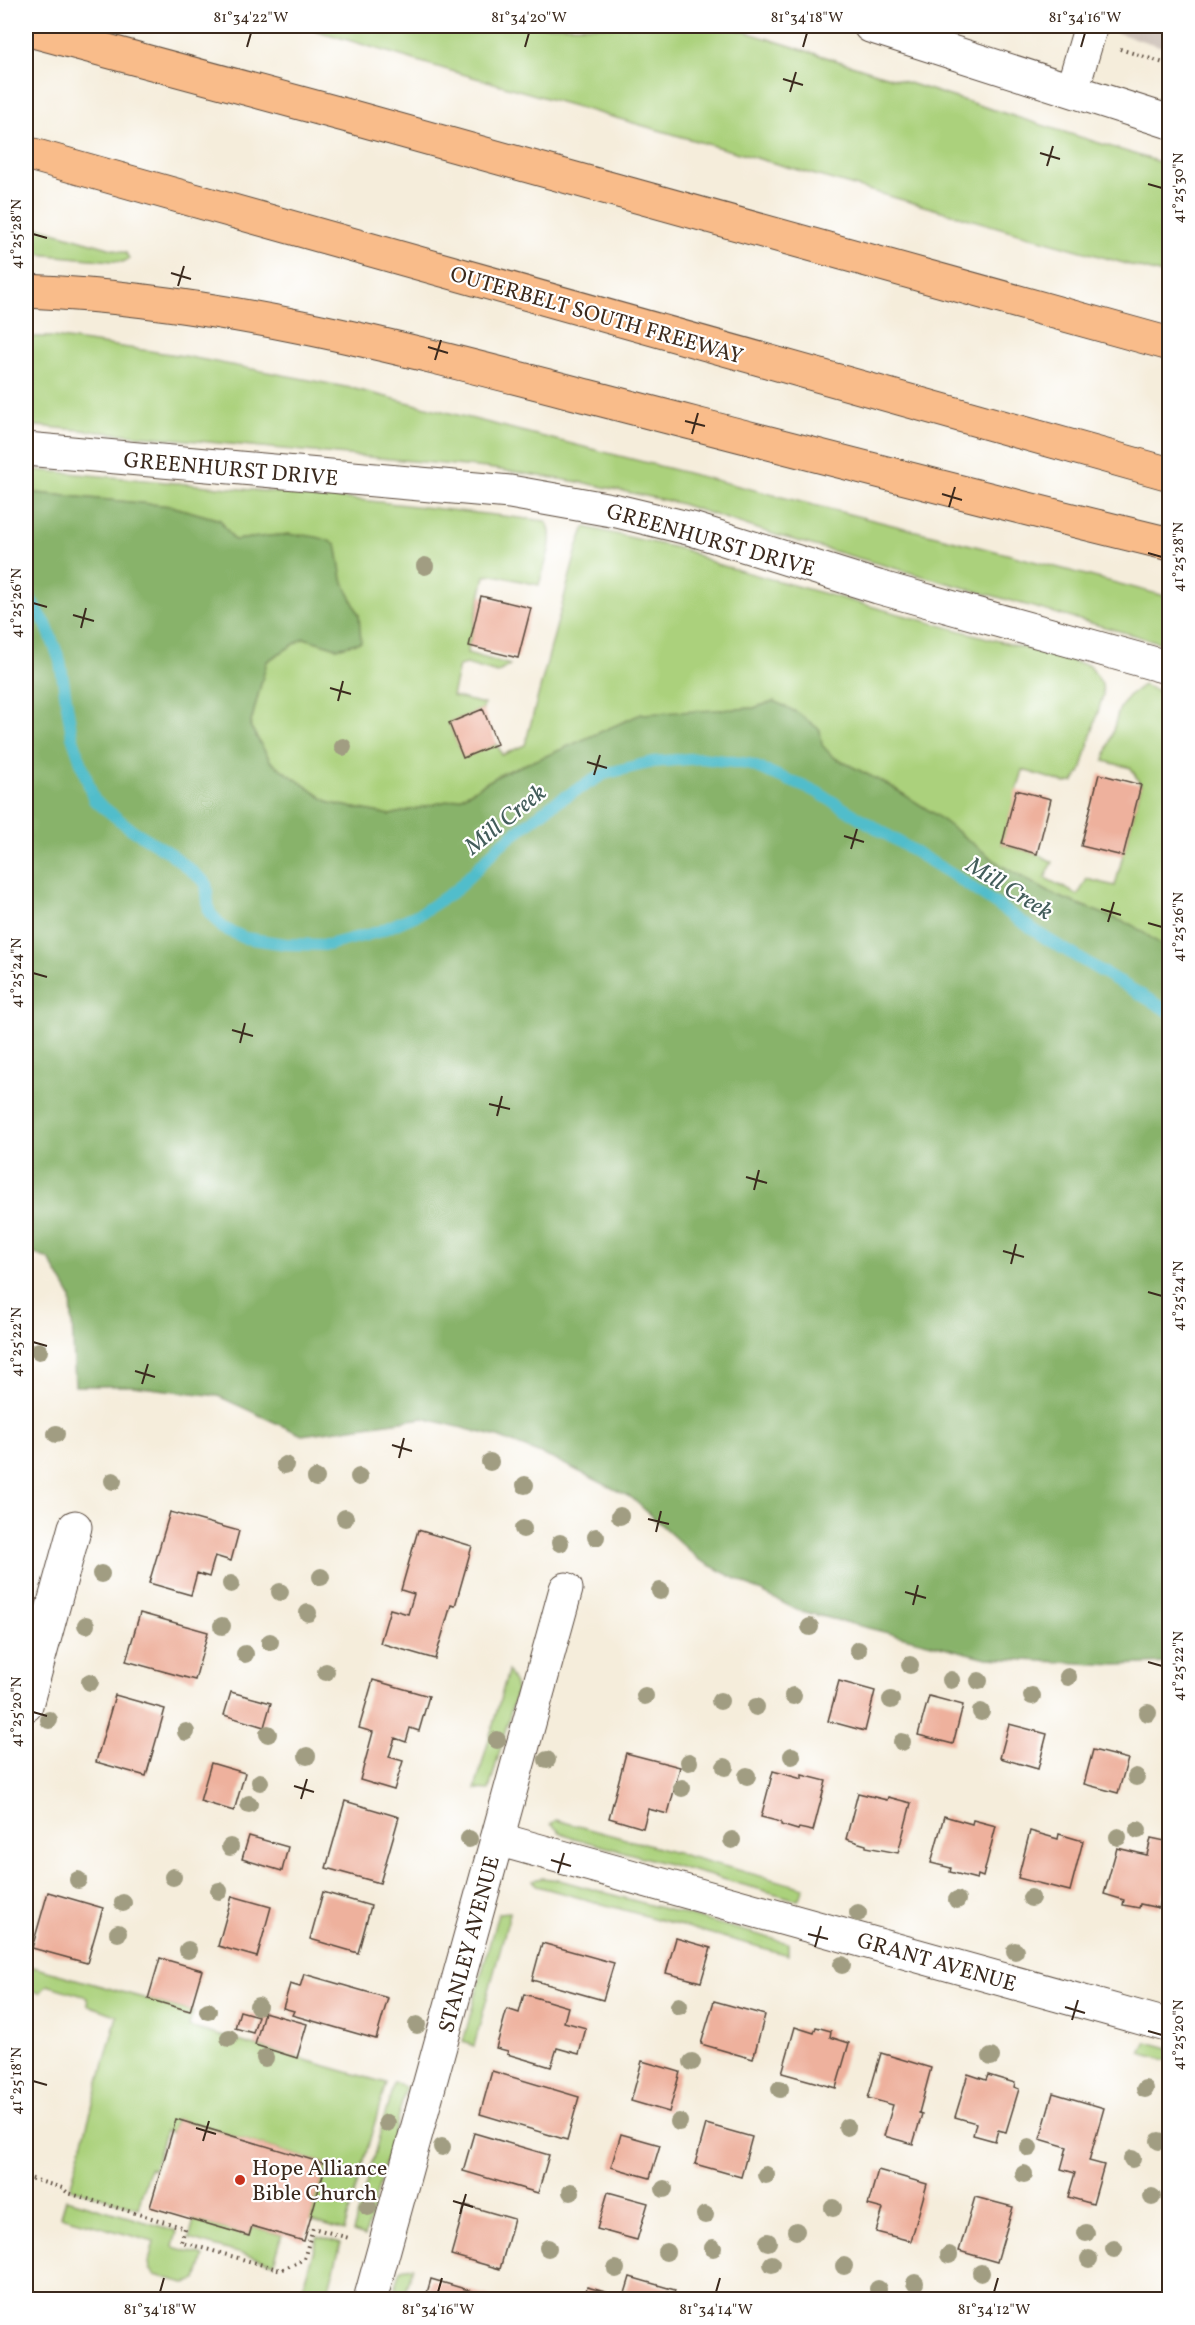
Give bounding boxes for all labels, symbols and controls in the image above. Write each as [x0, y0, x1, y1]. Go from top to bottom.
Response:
text: 81°34'22"W [214, 8, 288, 29]
text: 81°34'20"W [491, 8, 567, 29]
text: 81°34'18"W [771, 8, 843, 29]
text: 81°34'16"W [1049, 8, 1121, 29]
text: 41°25'30"N [1169, 153, 1190, 223]
text: 41°25'28"N [7, 199, 28, 269]
street label: OUTERBELT SOUTH FREEWAY [446, 260, 747, 373]
street label: GREENHURST DRIVE [122, 446, 339, 495]
street label: GREENHURST DRIVE [602, 497, 818, 586]
text: 41°25'28"N [1169, 522, 1190, 592]
text: 41°25'26"N [7, 568, 28, 638]
water label: Mill Creek [457, 777, 554, 865]
water label: Mill Creek [958, 849, 1059, 930]
text: 41°25'26"N [1169, 892, 1190, 962]
text: 41°25'24"N [7, 938, 28, 1008]
text: 41°25'24"N [1169, 1261, 1190, 1331]
text: 41°25'22"N [7, 1307, 28, 1377]
text: 41°25'22"N [1169, 1631, 1190, 1701]
text: 41°25'20"N [7, 1676, 28, 1748]
street label: STANLEY AVENUE [432, 1853, 509, 2037]
street label: GRANT AVENUE [853, 1926, 1020, 2001]
text: 41°25'20"N [1169, 1999, 1190, 2071]
text: 41°25'18"N [7, 2047, 28, 2115]
place label: Hope Alliance Bible Church [252, 2154, 387, 2210]
marker: Hope Alliance Bible Church [233, 2173, 247, 2187]
text: 81°34'18"W [124, 2300, 196, 2321]
text: 81°34'16"W [402, 2300, 474, 2321]
text: 81°34'14"W [679, 2300, 753, 2321]
text: 81°34'12"W [958, 2300, 1030, 2321]

